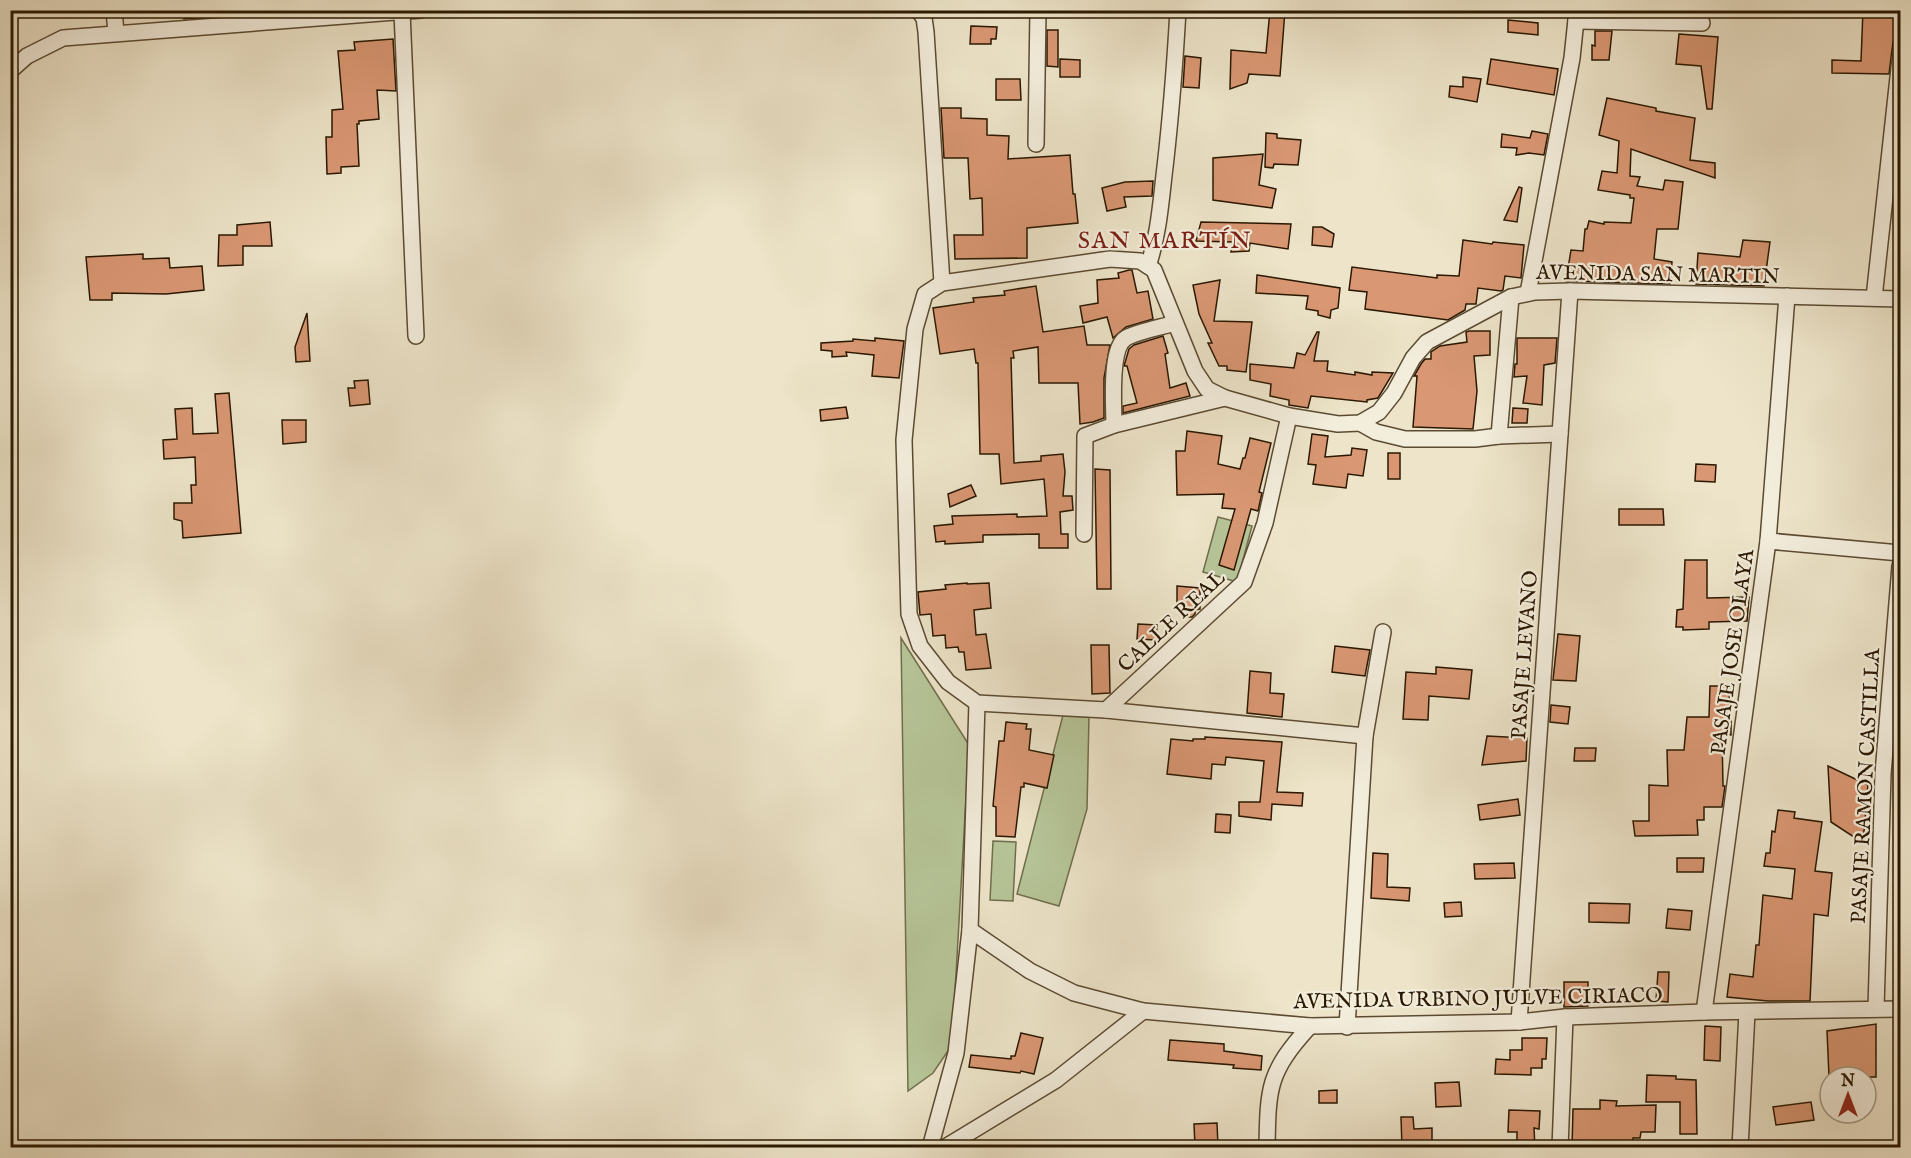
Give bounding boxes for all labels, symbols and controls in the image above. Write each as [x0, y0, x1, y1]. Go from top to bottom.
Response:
district label: SAN MARTÍN [1078, 226, 1252, 257]
street label: AVENIDA SAN MARTIN [1535, 260, 1780, 291]
street label: PASAJE JOSE OLAYA [1706, 547, 1761, 757]
street label: CALLE REAL [1112, 565, 1232, 679]
street label: PASAJE LEVANO [1506, 570, 1545, 741]
street label: PASAJE RAMON CASTILLA [1846, 647, 1887, 924]
street label: AVENIDA URBINO JULVE CIRIACO [1292, 983, 1663, 1016]
north arrow [1818, 1065, 1878, 1125]
text: N [1840, 1072, 1855, 1092]

